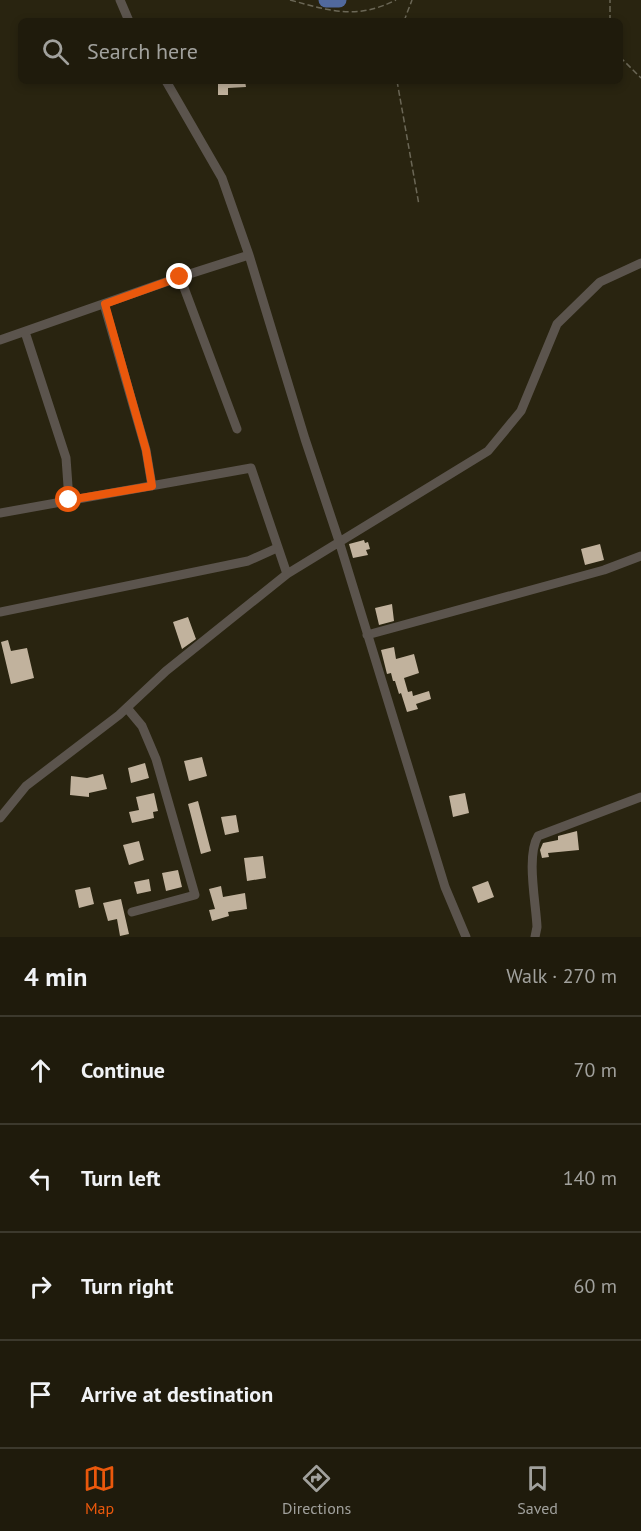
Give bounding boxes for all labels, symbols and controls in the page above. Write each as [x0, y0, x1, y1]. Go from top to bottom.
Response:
search box [18, 18, 623, 84]
icon: search [39, 35, 72, 68]
text: Search here [87, 37, 198, 65]
route end [166, 263, 192, 289]
route start [55, 486, 81, 512]
text: 4 min [24, 960, 87, 993]
text: Walk · 270 m [506, 963, 617, 989]
icon: ahead [24, 1054, 57, 1087]
text: Continue [81, 1056, 165, 1084]
text: 70 m [574, 1057, 617, 1083]
icon: left [24, 1162, 57, 1195]
text: Turn left [81, 1164, 161, 1192]
text: 140 m [563, 1165, 617, 1191]
icon: right [24, 1270, 57, 1303]
text: Turn right [81, 1272, 173, 1300]
text: 60 m [574, 1273, 617, 1299]
icon: arrive [24, 1378, 57, 1411]
text: Arrive at destination [81, 1380, 273, 1408]
tab: Map [83, 1462, 116, 1518]
tab: Directions [282, 1462, 351, 1518]
tab: Saved [517, 1462, 558, 1518]

